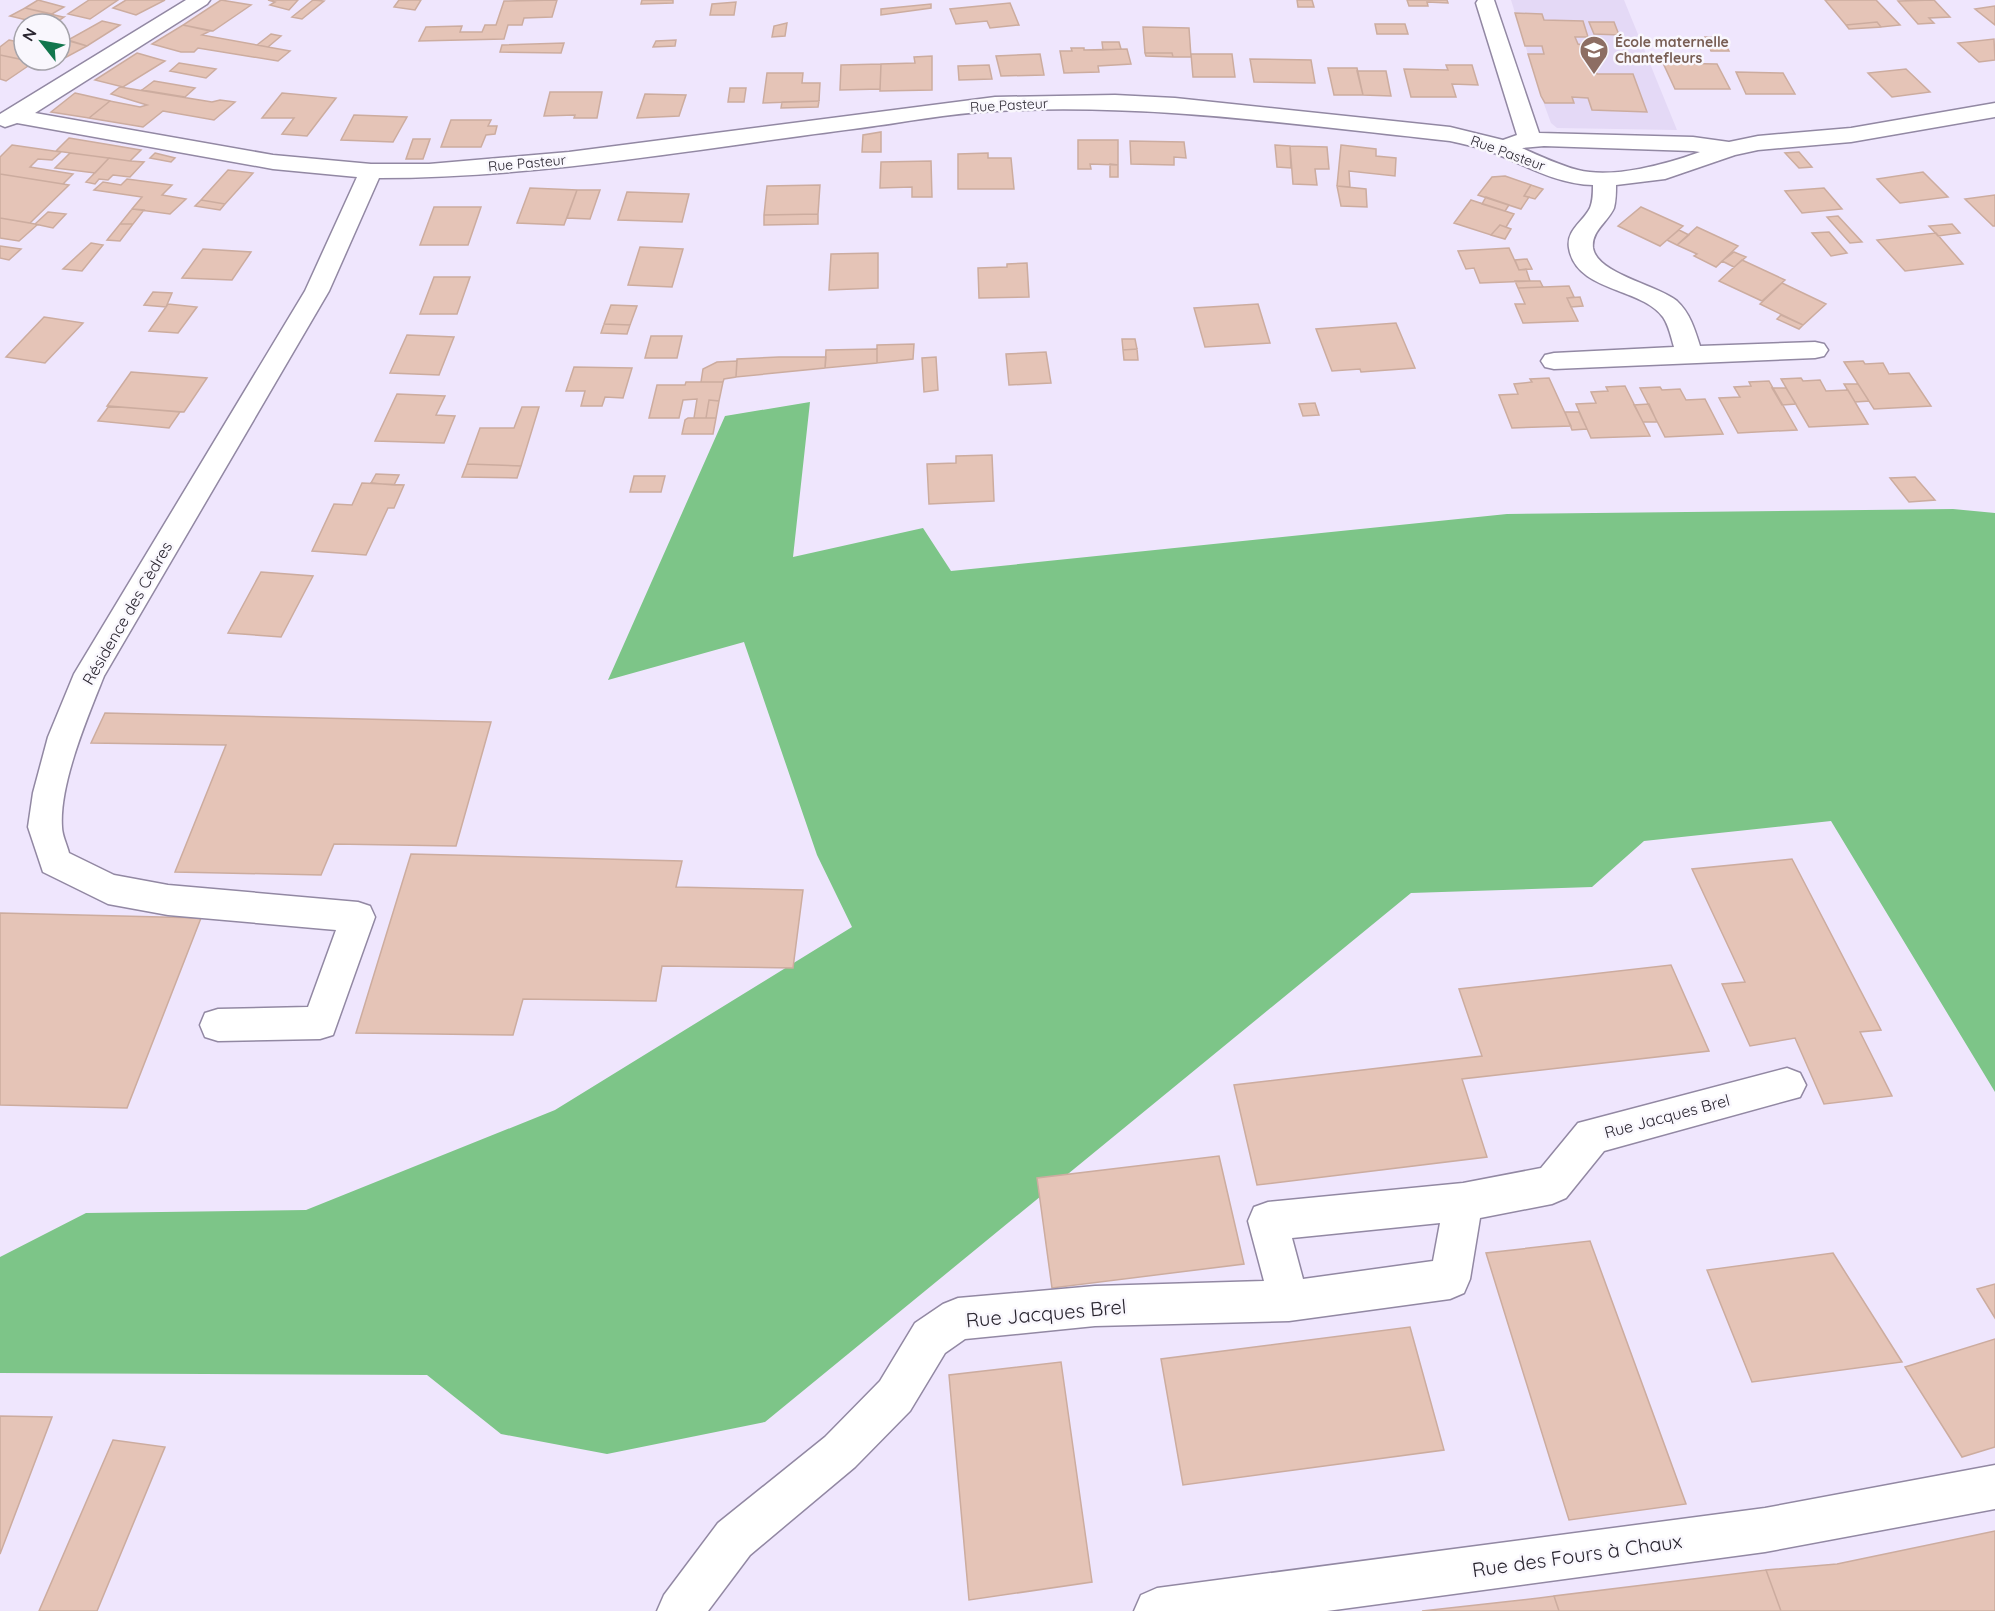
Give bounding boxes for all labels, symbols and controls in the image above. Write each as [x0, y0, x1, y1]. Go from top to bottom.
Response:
north arrow [12, 12, 72, 72]
text: N [18, 24, 41, 44]
place label: École maternelle Chantefleurs [1615, 33, 1729, 67]
school or university icon: École maternelle Chantefleurs [1578, 34, 1610, 76]
street label: Rue Pasteur [969, 94, 1049, 116]
street label: Rue Pasteur [1468, 131, 1548, 175]
street label: Rue Pasteur [487, 151, 567, 175]
street label: Résidence des Cèdres [78, 538, 176, 688]
street label: Rue Jacques Brel [1602, 1090, 1732, 1142]
street label: Rue Jacques Brel [965, 1294, 1127, 1332]
street label: Rue des Fours à Chaux [1470, 1528, 1684, 1582]

